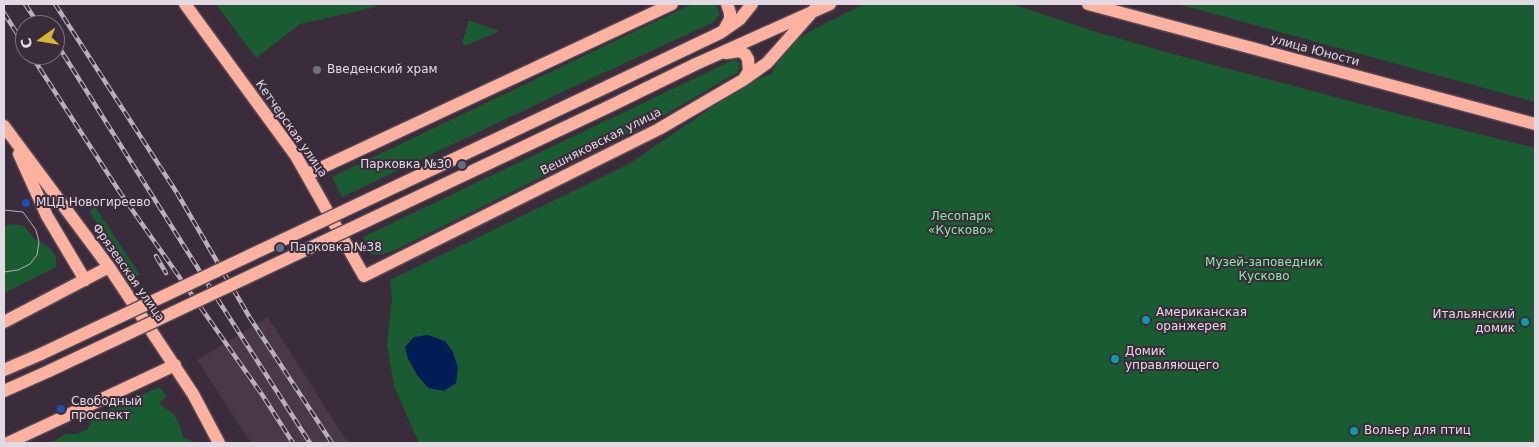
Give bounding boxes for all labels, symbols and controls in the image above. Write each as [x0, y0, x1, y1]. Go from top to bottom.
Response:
north arrow [15, 15, 65, 65]
street label: улица Юности [1269, 32, 1361, 70]
text: С [17, 36, 35, 50]
place label: Введенский храм [327, 63, 438, 77]
marker: Введенский храм [311, 64, 323, 76]
street label: Кетчерская улица [252, 78, 330, 180]
street label: Вешняковская улица [538, 105, 664, 179]
place label: Парковка №30 [360, 158, 452, 172]
marker: Парковка №30 [456, 159, 468, 171]
place label: МЦД Новогиреево [36, 196, 151, 210]
marker: МЦД Новогиреево [20, 197, 32, 209]
park label: Лесопарк «Кусково» [928, 210, 994, 238]
street label: Фрязевская улица [89, 221, 167, 325]
place label: Парковка №38 [290, 241, 382, 255]
marker: Парковка №38 [274, 242, 286, 254]
park label: Музей-заповедник Кусково [1205, 256, 1323, 284]
place label: Американская оранжерея [1156, 306, 1247, 334]
place label: Итальянский домик [1432, 308, 1515, 336]
marker: Американская оранжерея [1140, 314, 1152, 326]
marker: Итальянский домик [1519, 316, 1531, 328]
place label: Домик управляющего [1125, 345, 1219, 373]
marker: Домик управляющего [1109, 353, 1121, 365]
place label: Свободный проспект [71, 395, 142, 423]
marker: Свободный проспект [55, 403, 67, 415]
place label: Вольер для птиц [1364, 424, 1471, 438]
marker: Вольер для птиц [1348, 425, 1360, 437]

